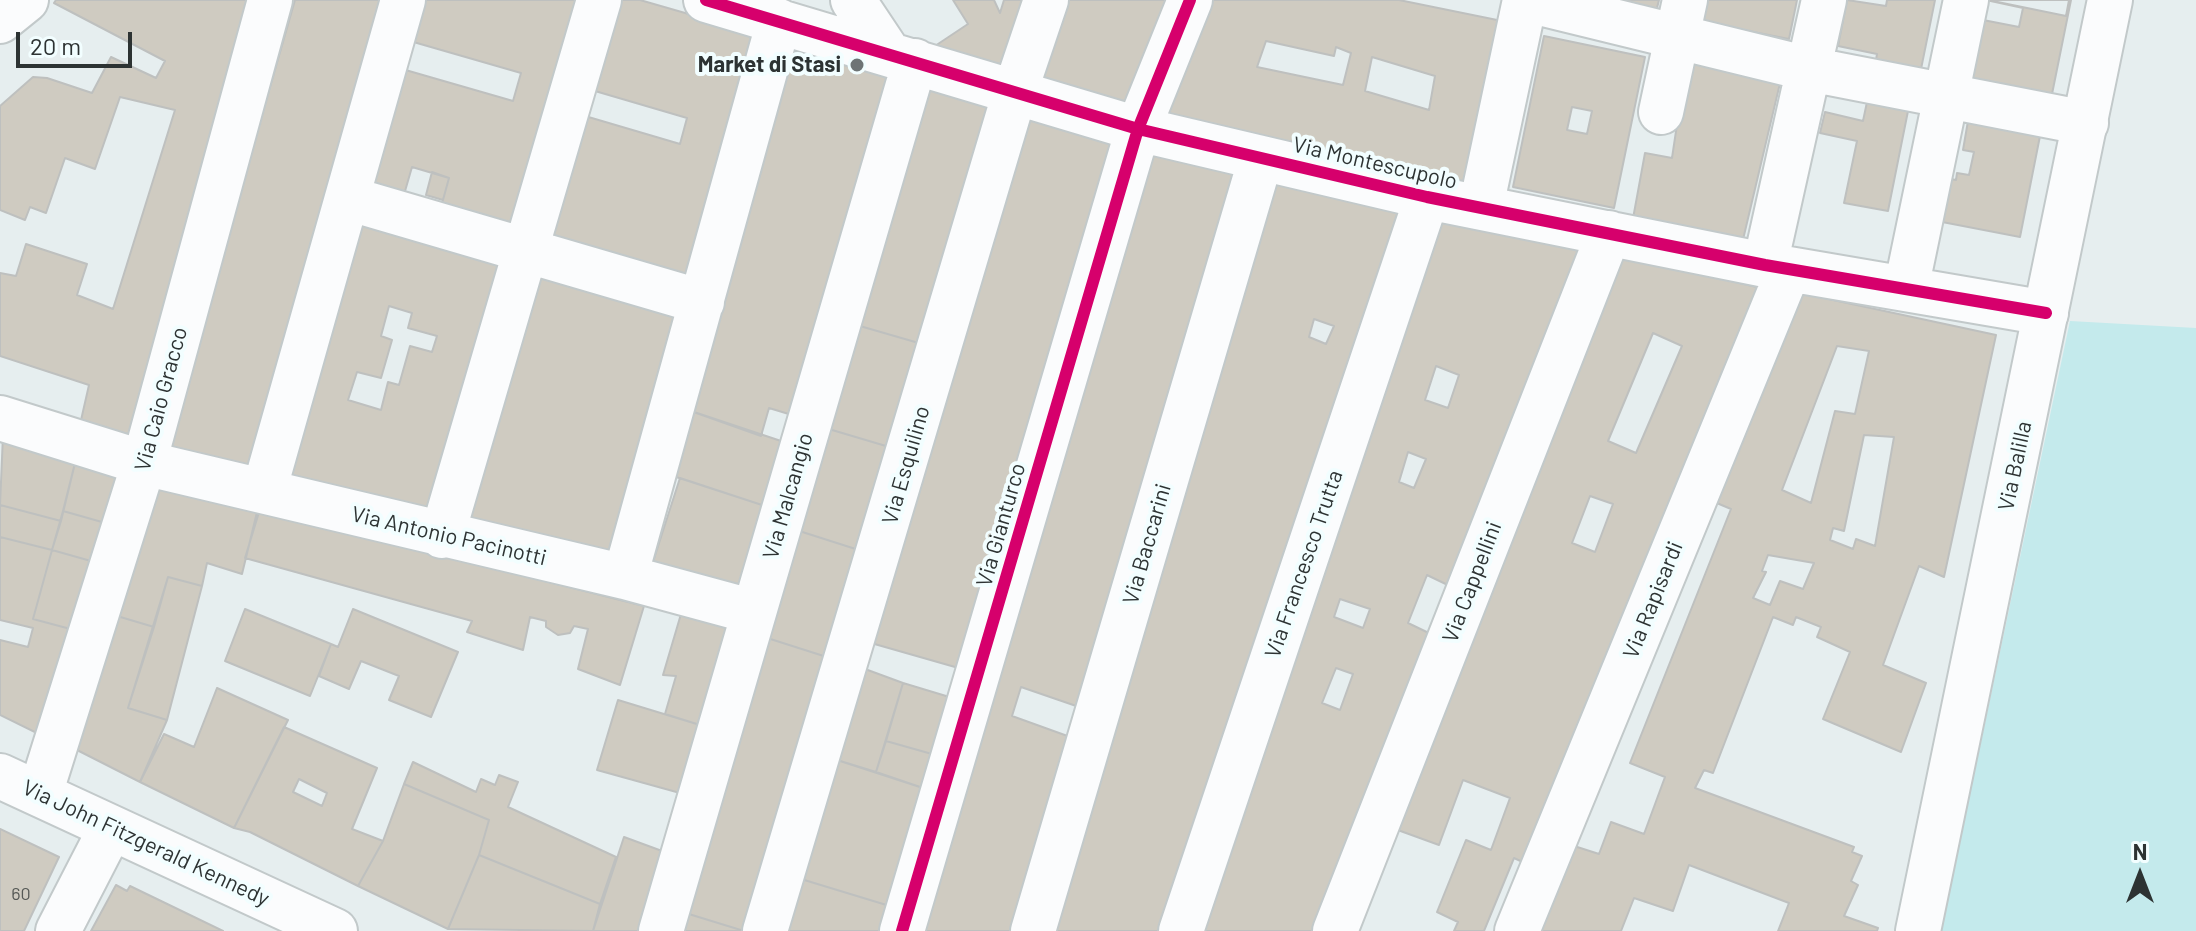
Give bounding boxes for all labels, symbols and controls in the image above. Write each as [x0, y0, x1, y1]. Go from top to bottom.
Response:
scale bar [20, 16, 136, 66]
text: 20 m [30, 31, 81, 60]
place label: Market di Stasi [698, 52, 841, 78]
marker: Market di Stasi [848, 56, 866, 74]
street label: Via Montescupolo [1290, 131, 1460, 195]
street label: Via Caio Gracco [129, 324, 193, 474]
street label: Via Esquilino [876, 403, 936, 527]
street label: Via Balilla [1993, 419, 2037, 513]
street label: Via Malcangio [757, 430, 819, 562]
street label: Via Gianturco [971, 460, 1031, 590]
street label: Via Francesco Trutta [1259, 467, 1349, 661]
street label: Via Baccarini [1117, 481, 1177, 607]
street label: Via Antonio Pacinotti [349, 501, 549, 571]
street label: Via Cappellini [1437, 518, 1507, 646]
street label: Via Rapisardi [1618, 538, 1688, 662]
street label: Via John Fitzgerald Kennedy [18, 774, 274, 912]
north arrow [2100, 835, 2180, 915]
text: N [2133, 838, 2147, 864]
house number: 60 [11, 883, 31, 905]

